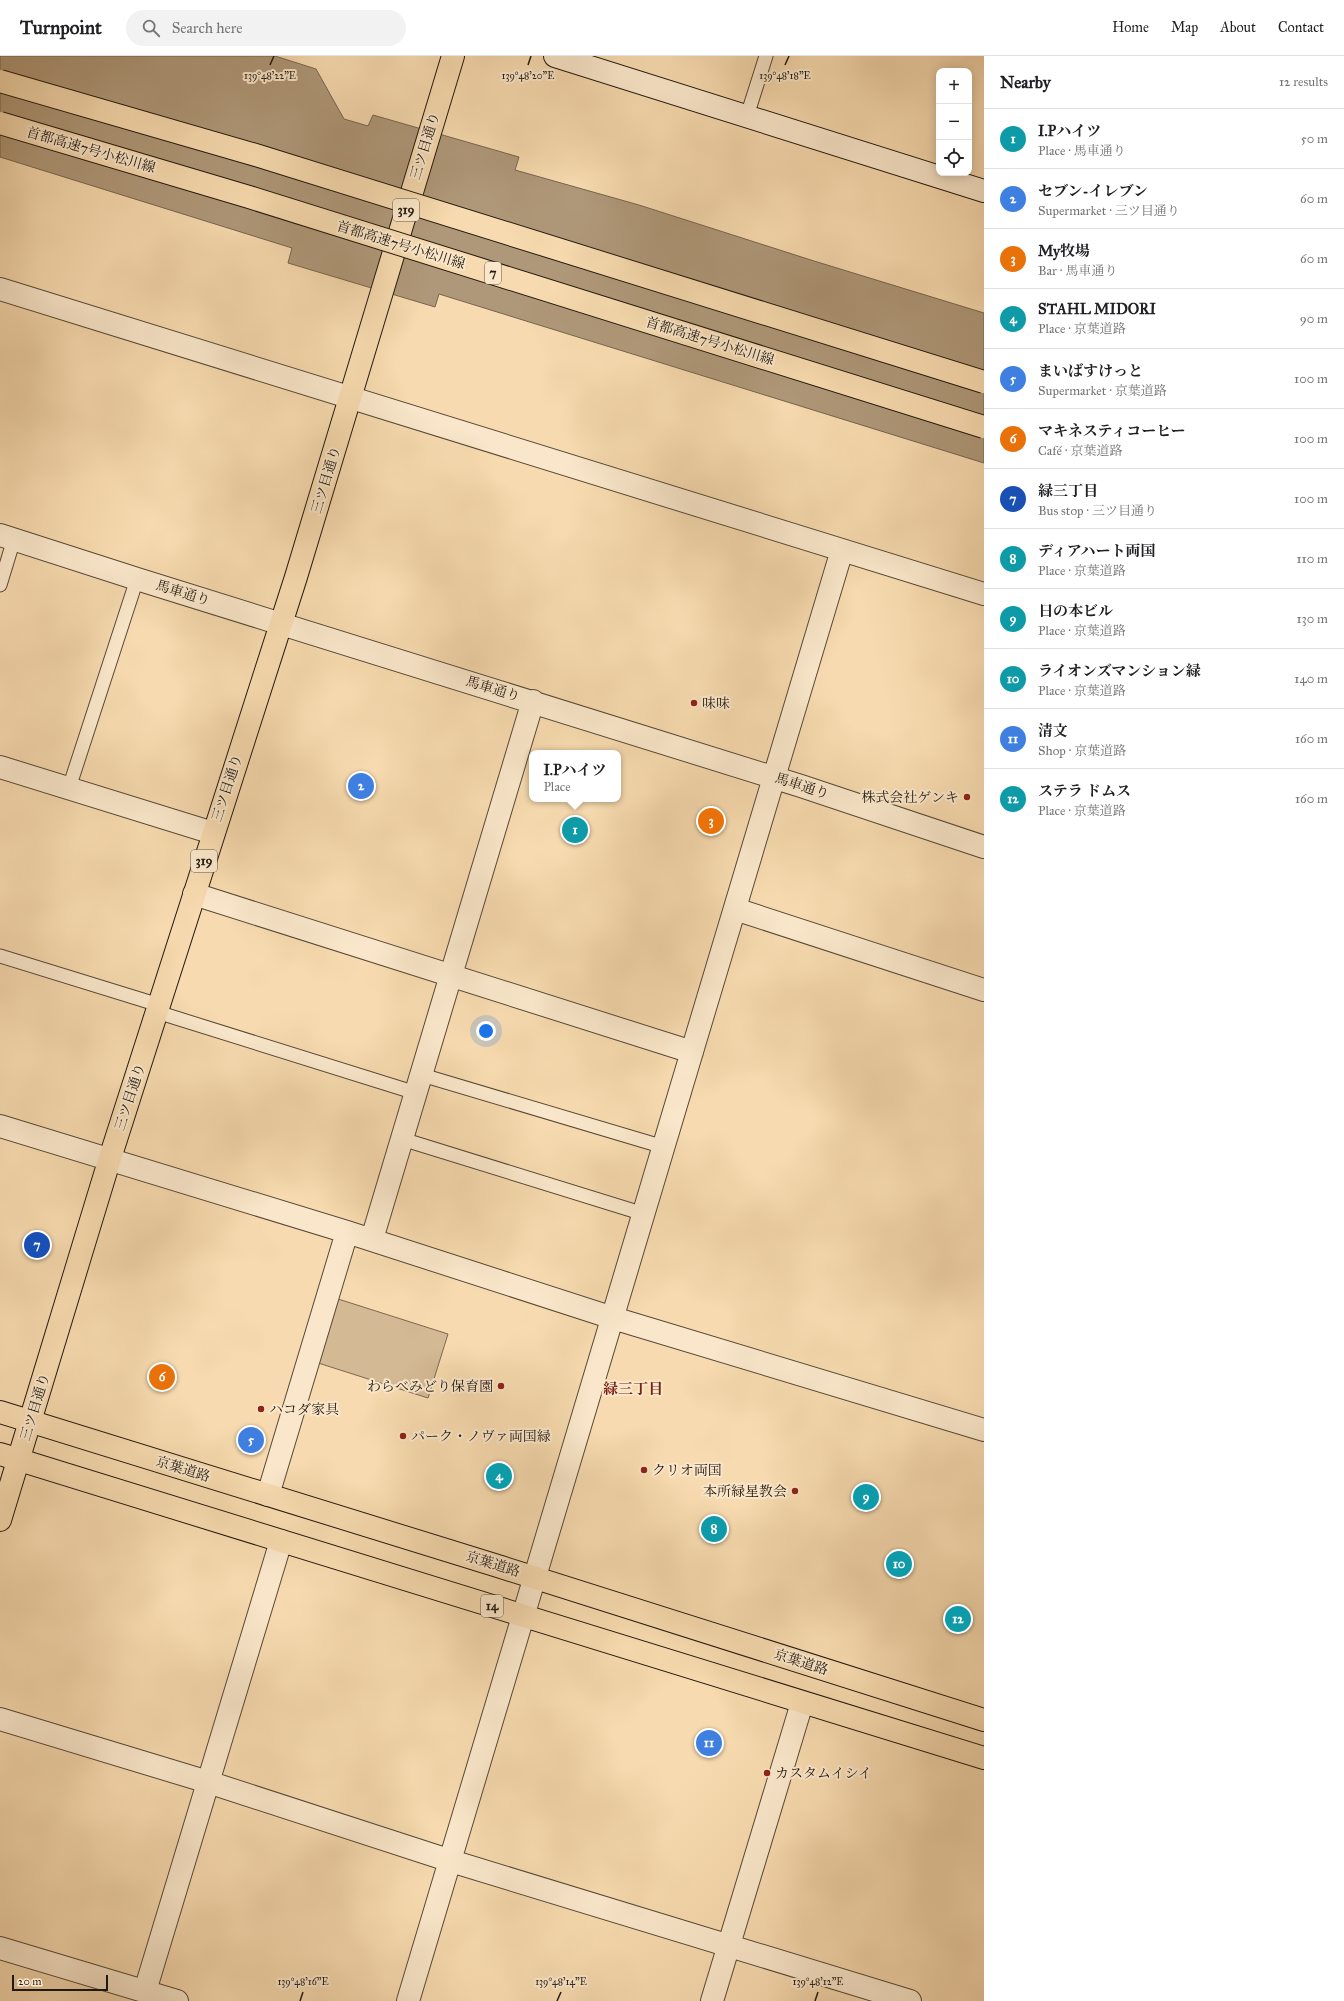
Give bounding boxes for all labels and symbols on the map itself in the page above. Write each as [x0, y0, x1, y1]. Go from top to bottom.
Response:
text: 139°48'22"E [244, 70, 296, 82]
text: 139°48'20"E [502, 70, 554, 82]
text: 139°48'18"E [759, 70, 811, 82]
street label: 三ツ目通り [407, 110, 443, 182]
street label: 首都高速7号小松川線 [25, 123, 157, 177]
road number: 319 [393, 199, 419, 221]
street label: 首都高速7号小松川線 [335, 217, 467, 273]
road number: 7 [485, 262, 501, 284]
street label: 首都高速7号小松川線 [644, 313, 776, 369]
street label: 三ツ目通り [308, 444, 344, 516]
street label: 馬車通り [154, 577, 212, 609]
street label: 馬車通り [464, 673, 522, 705]
place label: 味味 [702, 695, 730, 712]
marker: 味味 [689, 698, 699, 708]
street label: 三ツ目通り [208, 752, 246, 824]
street label: 馬車通り [773, 769, 831, 803]
pin: 2 [348, 771, 374, 801]
place label: 株式会社ゲンキ [861, 789, 959, 806]
marker: 株式会社ゲンキ [962, 792, 972, 802]
pin: 3 [698, 806, 724, 836]
pin: 1 [562, 815, 588, 845]
road number: 319 [191, 850, 217, 872]
your location [476, 1021, 496, 1041]
street label: 三ツ目通り [111, 1061, 149, 1133]
pin: 7 [24, 1230, 50, 1260]
pin: 6 [149, 1362, 175, 1392]
street label: 三ツ目通り [17, 1371, 53, 1443]
place label: わらべみどり保育園 [367, 1378, 493, 1395]
district label: 緑三丁目 [603, 1380, 663, 1398]
marker: わらべみどり保育園 [496, 1381, 506, 1391]
place label: ハコダ家具 [269, 1401, 339, 1418]
marker: ハコダ家具 [256, 1404, 266, 1414]
pin: 5 [238, 1425, 264, 1455]
place label: パーク・ノヴァ両国緑 [411, 1428, 551, 1445]
marker: パーク・ノヴァ両国緑 [398, 1431, 408, 1441]
street label: 京葉道路 [154, 1453, 212, 1485]
pin: 4 [486, 1461, 512, 1491]
place label: クリオ両国 [652, 1462, 722, 1479]
marker: クリオ両国 [639, 1465, 649, 1475]
pin: 9 [853, 1482, 879, 1512]
place label: 本所緑星教会 [703, 1483, 787, 1500]
marker: 本所緑星教会 [790, 1486, 800, 1496]
pin: 8 [701, 1514, 727, 1544]
street label: 京葉道路 [464, 1548, 522, 1580]
pin: 10 [886, 1549, 912, 1579]
road number: 14 [481, 1595, 503, 1617]
pin: 12 [945, 1604, 971, 1634]
street label: 京葉道路 [772, 1645, 830, 1679]
pin: 11 [696, 1728, 722, 1758]
place label: カスタムイシイ [775, 1765, 872, 1782]
marker: カスタムイシイ [762, 1768, 772, 1778]
scale bar [12, 1973, 108, 1992]
text: 139°48'16"E [277, 1976, 329, 1988]
text: 139°48'14"E [535, 1976, 587, 1988]
text: 139°48'12"E [792, 1976, 844, 1988]

